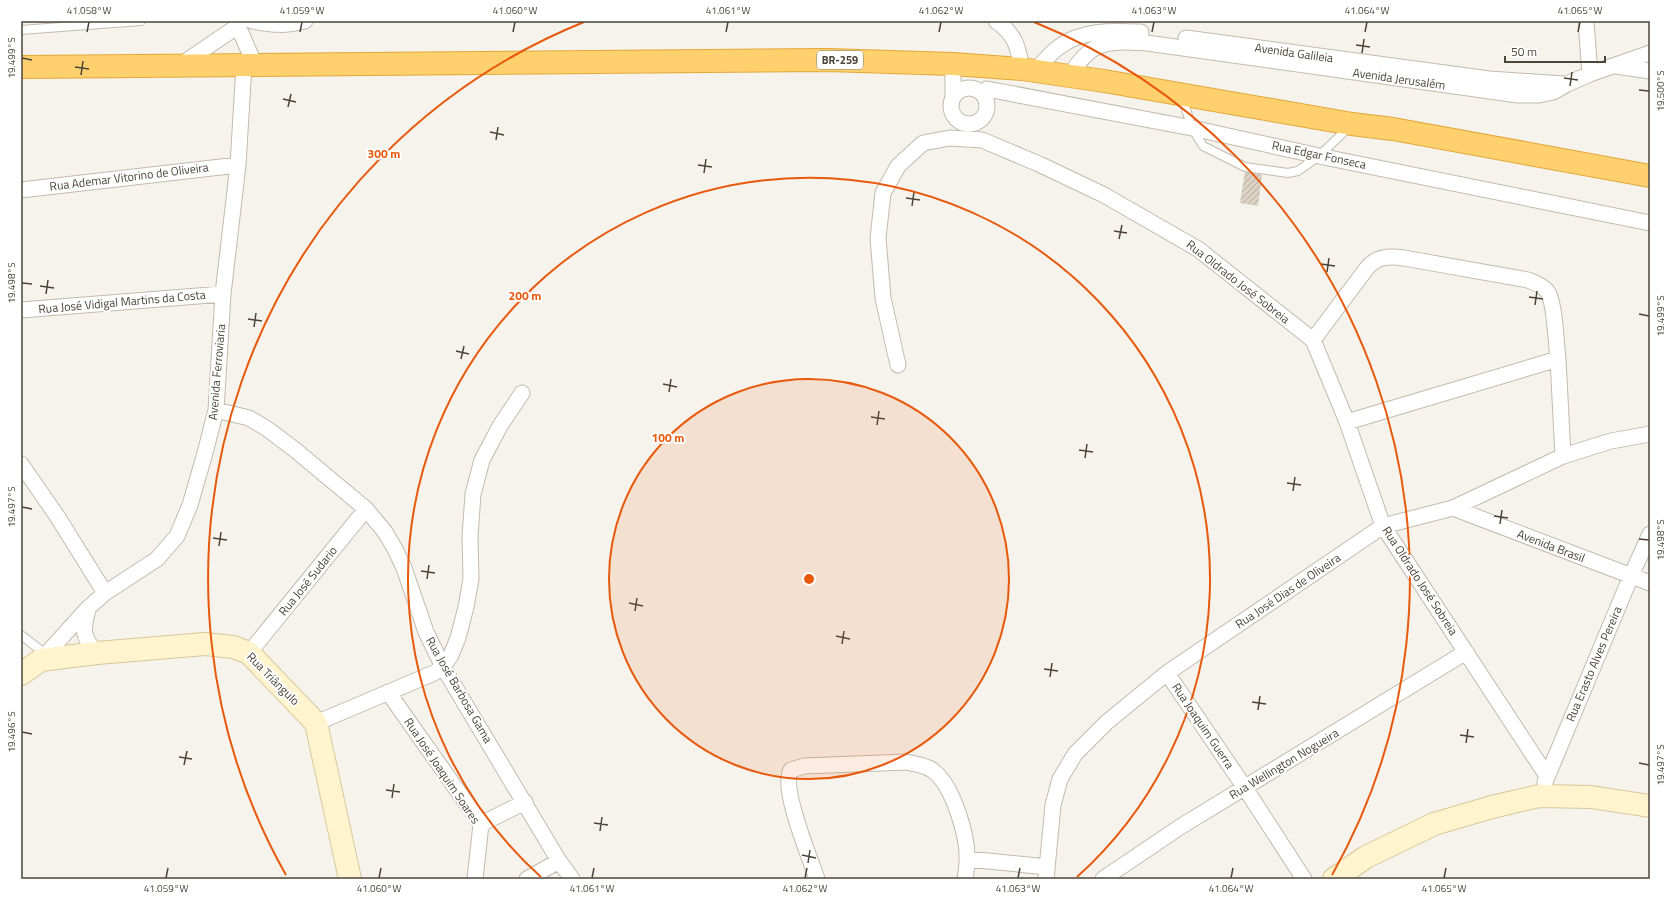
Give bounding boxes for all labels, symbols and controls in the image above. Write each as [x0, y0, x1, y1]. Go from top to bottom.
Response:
text: 41.058°W [67, 3, 111, 18]
text: 41.059°W [280, 3, 324, 18]
text: 41.060°W [493, 3, 537, 18]
text: 41.061°W [706, 3, 750, 18]
text: 41.062°W [919, 3, 963, 18]
text: 41.063°W [1132, 3, 1176, 18]
text: 41.064°W [1345, 3, 1389, 18]
text: 41.065°W [1558, 3, 1602, 18]
text: 19.499°S [4, 37, 19, 79]
street label: Avenida Galileia [1254, 38, 1335, 67]
scale bar [1505, 38, 1605, 64]
text: 50 m [1511, 42, 1537, 61]
road number: BR-259 [817, 51, 863, 69]
street label: Avenida Jerusalém [1352, 63, 1447, 94]
text: 19.500°S [1653, 70, 1668, 112]
street label: Rua Edgar Fonseca [1270, 135, 1368, 174]
text: 300 m [368, 144, 400, 163]
street label: Rua Ademar Vitorino de Oliveira [48, 157, 209, 196]
street label: Rua Oldrado José Sobreia [1182, 235, 1294, 328]
text: 19.498°S [4, 262, 19, 304]
street label: Rua José Vidigal Martins da Costa [38, 285, 206, 318]
text: 200 m [509, 286, 541, 305]
text: 19.499°S [1653, 295, 1668, 337]
street label: Avenida Ferroviaria [203, 323, 230, 421]
text: 100 m [652, 428, 684, 447]
text: 19.497°S [4, 486, 19, 528]
text: 19.498°S [1653, 519, 1668, 561]
street label: Rua Oldrado José Sobreia [1378, 522, 1463, 639]
street label: Avenida Brasil [1515, 524, 1588, 567]
street label: Rua José Sudario [274, 542, 342, 620]
street label: Rua José Dias de Oliveira [1231, 548, 1344, 633]
centre of rings [802, 572, 816, 586]
street label: Rua Erasto Alves Pereira [1561, 603, 1626, 725]
street label: Rua José Barbosa Gama [421, 633, 498, 747]
street label: Rua Triângulo [242, 648, 304, 710]
street label: Rua Joaquim Guerra [1168, 679, 1239, 773]
text: 19.496°S [4, 711, 19, 753]
street label: Rua José Joaquim Soares [400, 714, 485, 828]
street label: Rua Wellington Nogueira [1225, 723, 1342, 804]
text: 19.497°S [1653, 744, 1668, 786]
text: 41.059°W [144, 881, 188, 896]
text: 41.060°W [357, 881, 401, 896]
text: 41.061°W [570, 881, 614, 896]
text: 41.062°W [783, 881, 827, 896]
text: 41.063°W [996, 881, 1040, 896]
text: 41.064°W [1209, 881, 1253, 896]
text: 41.065°W [1422, 881, 1466, 896]

